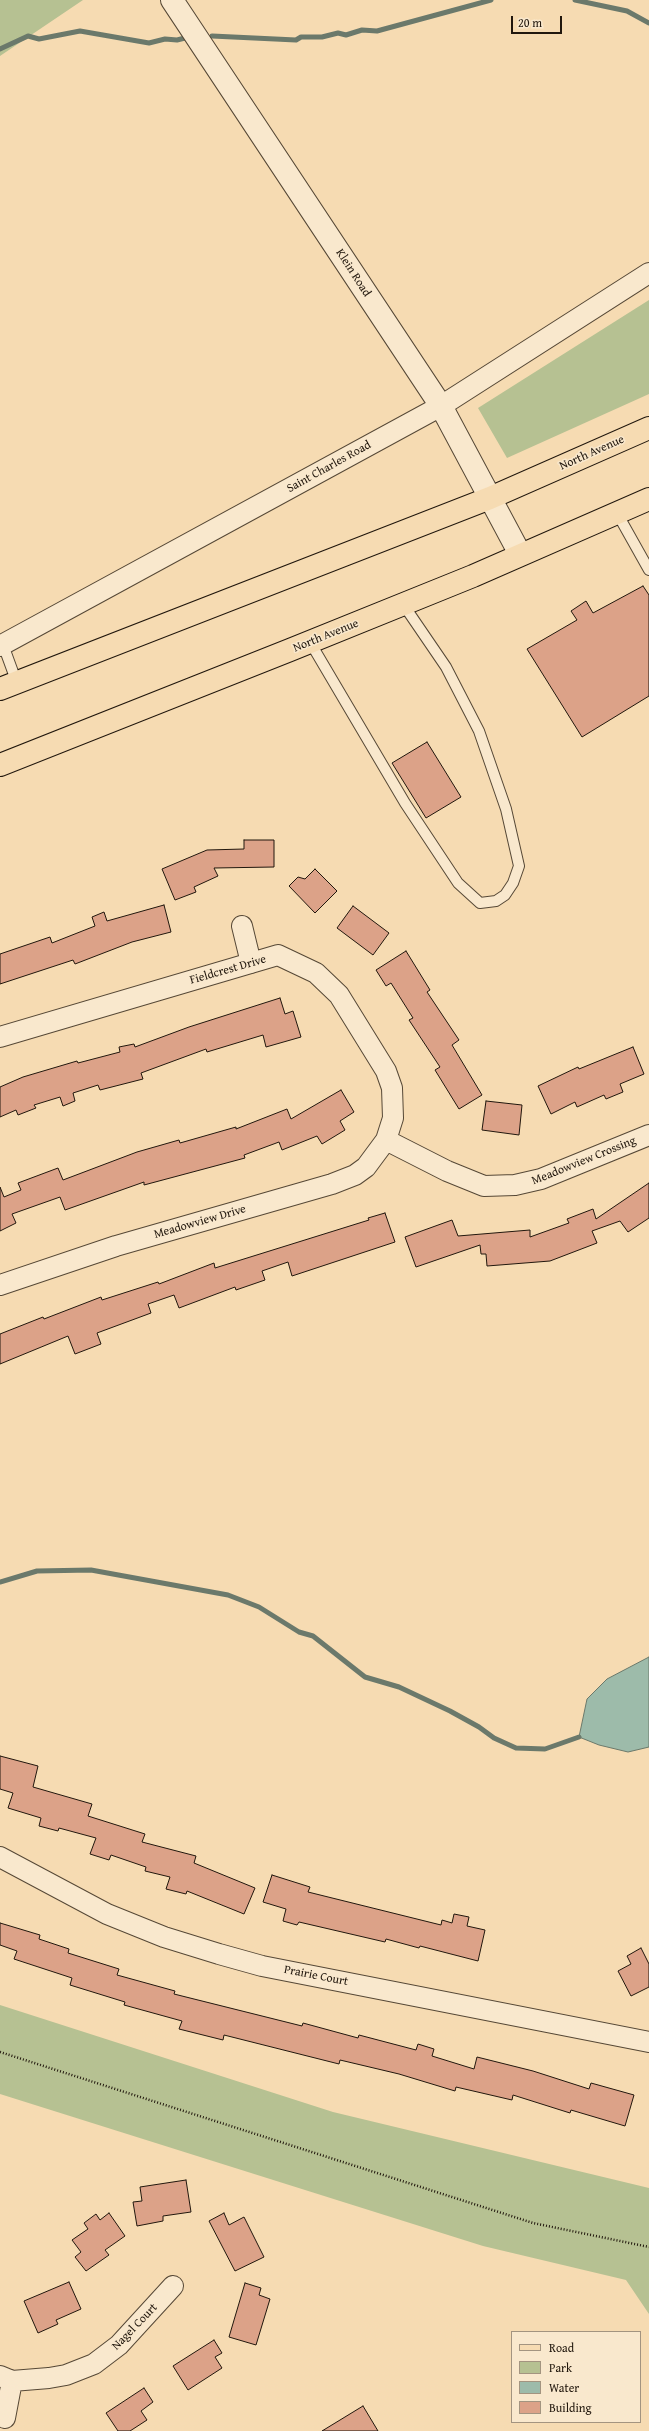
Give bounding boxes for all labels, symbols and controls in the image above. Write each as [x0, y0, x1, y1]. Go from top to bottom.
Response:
scale bar [513, 8, 564, 34]
text: 20 m [518, 14, 542, 31]
street label: Klein Road [332, 246, 374, 300]
street label: North Avenue [557, 432, 627, 474]
street label: Saint Charles Road [284, 438, 374, 496]
street label: North Avenue [291, 616, 361, 656]
street label: Fieldcrest Drive [188, 952, 268, 988]
street label: Meadowview Crossing [530, 1134, 638, 1188]
street label: Meadowview Drive [152, 1202, 248, 1242]
street label: Prairie Court [283, 1963, 349, 1989]
street label: Nagel Court [109, 2301, 161, 2353]
legend [511, 2331, 641, 2423]
text: Road [549, 2339, 574, 2356]
text: Park [549, 2359, 572, 2376]
text: Water [549, 2379, 579, 2396]
text: Building [549, 2399, 592, 2416]

